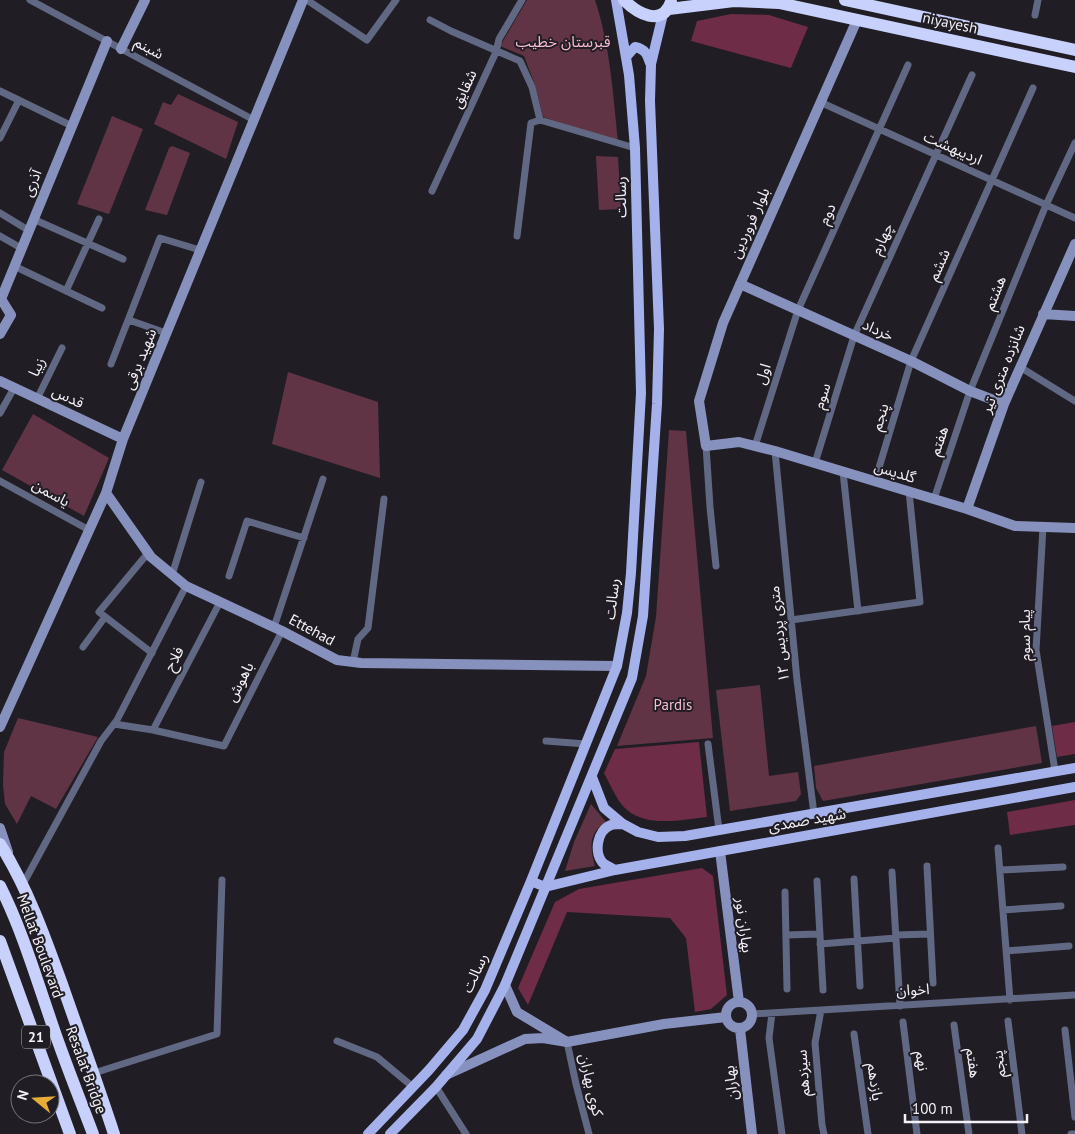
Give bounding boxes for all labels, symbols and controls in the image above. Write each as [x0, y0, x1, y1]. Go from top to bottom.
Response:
street label: niyayesh [921, 7, 979, 38]
street label: شبنم [130, 32, 167, 65]
park label: قبرستان خطیب [516, 32, 611, 51]
street label: شقایق [446, 66, 482, 111]
street label: اردیبهشت [921, 126, 985, 169]
street label: آذری [18, 166, 46, 199]
street label: رسالت [611, 176, 630, 218]
street label: بلوار فروردین [725, 184, 774, 261]
street label: دوم [813, 200, 841, 228]
street label: چهارم [866, 220, 899, 259]
street label: ششم [923, 246, 956, 285]
street label: هشتم [979, 273, 1012, 314]
street label: خرداد [860, 314, 897, 345]
street label: شانزده متری تیر [976, 322, 1029, 417]
street label: شهید برقی [119, 325, 160, 392]
street label: زیبا [24, 354, 49, 380]
street label: اول [750, 361, 775, 387]
street label: سوم [809, 380, 836, 412]
street label: قدس [49, 381, 87, 412]
street label: پنجم [866, 401, 895, 433]
street label: هفتم [925, 424, 954, 459]
street label: گلدیس [872, 456, 919, 487]
street label: یاسمن [29, 475, 73, 511]
street label: رسالت [600, 577, 623, 621]
street label: ۱۲ متری پردیس [764, 585, 794, 683]
street label: پیام سوم [1015, 609, 1036, 661]
street label: Ettehad [286, 610, 338, 650]
street label: فلاح [159, 643, 191, 676]
street label: باهوش [222, 659, 258, 705]
park label: Pardis [654, 695, 692, 714]
street label: شهید صمدی [767, 803, 847, 836]
street label: Mellat Boulevard [13, 891, 68, 1000]
street label: بهاران نور [732, 895, 757, 954]
street label: رسالت [457, 950, 492, 996]
street label: اخوان [896, 979, 930, 1000]
street label: Resalat Bridge [62, 1023, 111, 1116]
road number: 21 [22, 1026, 50, 1048]
street label: هفتم [960, 1047, 985, 1079]
street label: سیزدهم [791, 1049, 816, 1097]
street label: پنجم [987, 1049, 1012, 1079]
street label: نهم [910, 1050, 933, 1072]
street label: کوی بهاران [575, 1052, 608, 1119]
street label: یازدهم [861, 1062, 888, 1102]
street label: بهاران [719, 1065, 742, 1102]
north arrow [10, 1074, 60, 1124]
text: N [13, 1088, 33, 1102]
scale bar [905, 1092, 1028, 1124]
text: 100 m [912, 1099, 953, 1118]

